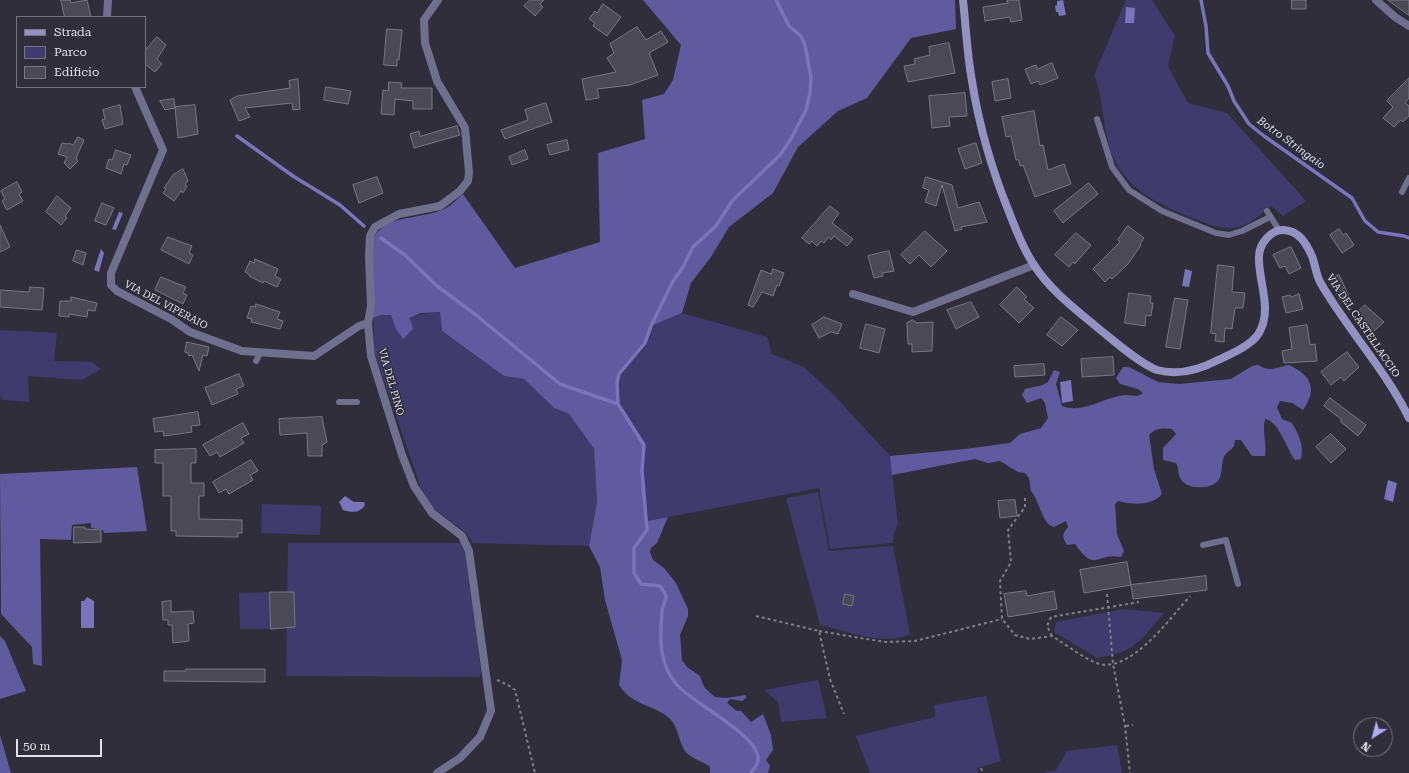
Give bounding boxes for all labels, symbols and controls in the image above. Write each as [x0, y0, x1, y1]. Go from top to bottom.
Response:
legend [16, 16, 146, 88]
text: Strada [54, 25, 91, 39]
text: Parco [54, 45, 87, 59]
text: Edificio [54, 65, 99, 79]
water label: Botro Stringaio [1255, 114, 1327, 172]
street label: VIA DEL CASTELLACCIO [1324, 272, 1402, 380]
street label: VIA DEL VIPERAIO [122, 278, 210, 332]
street label: VIA DEL PINO [376, 347, 406, 417]
north arrow [1353, 717, 1393, 757]
scale bar [18, 731, 104, 757]
text: 50 m [23, 739, 50, 753]
text: N [1359, 739, 1373, 754]

